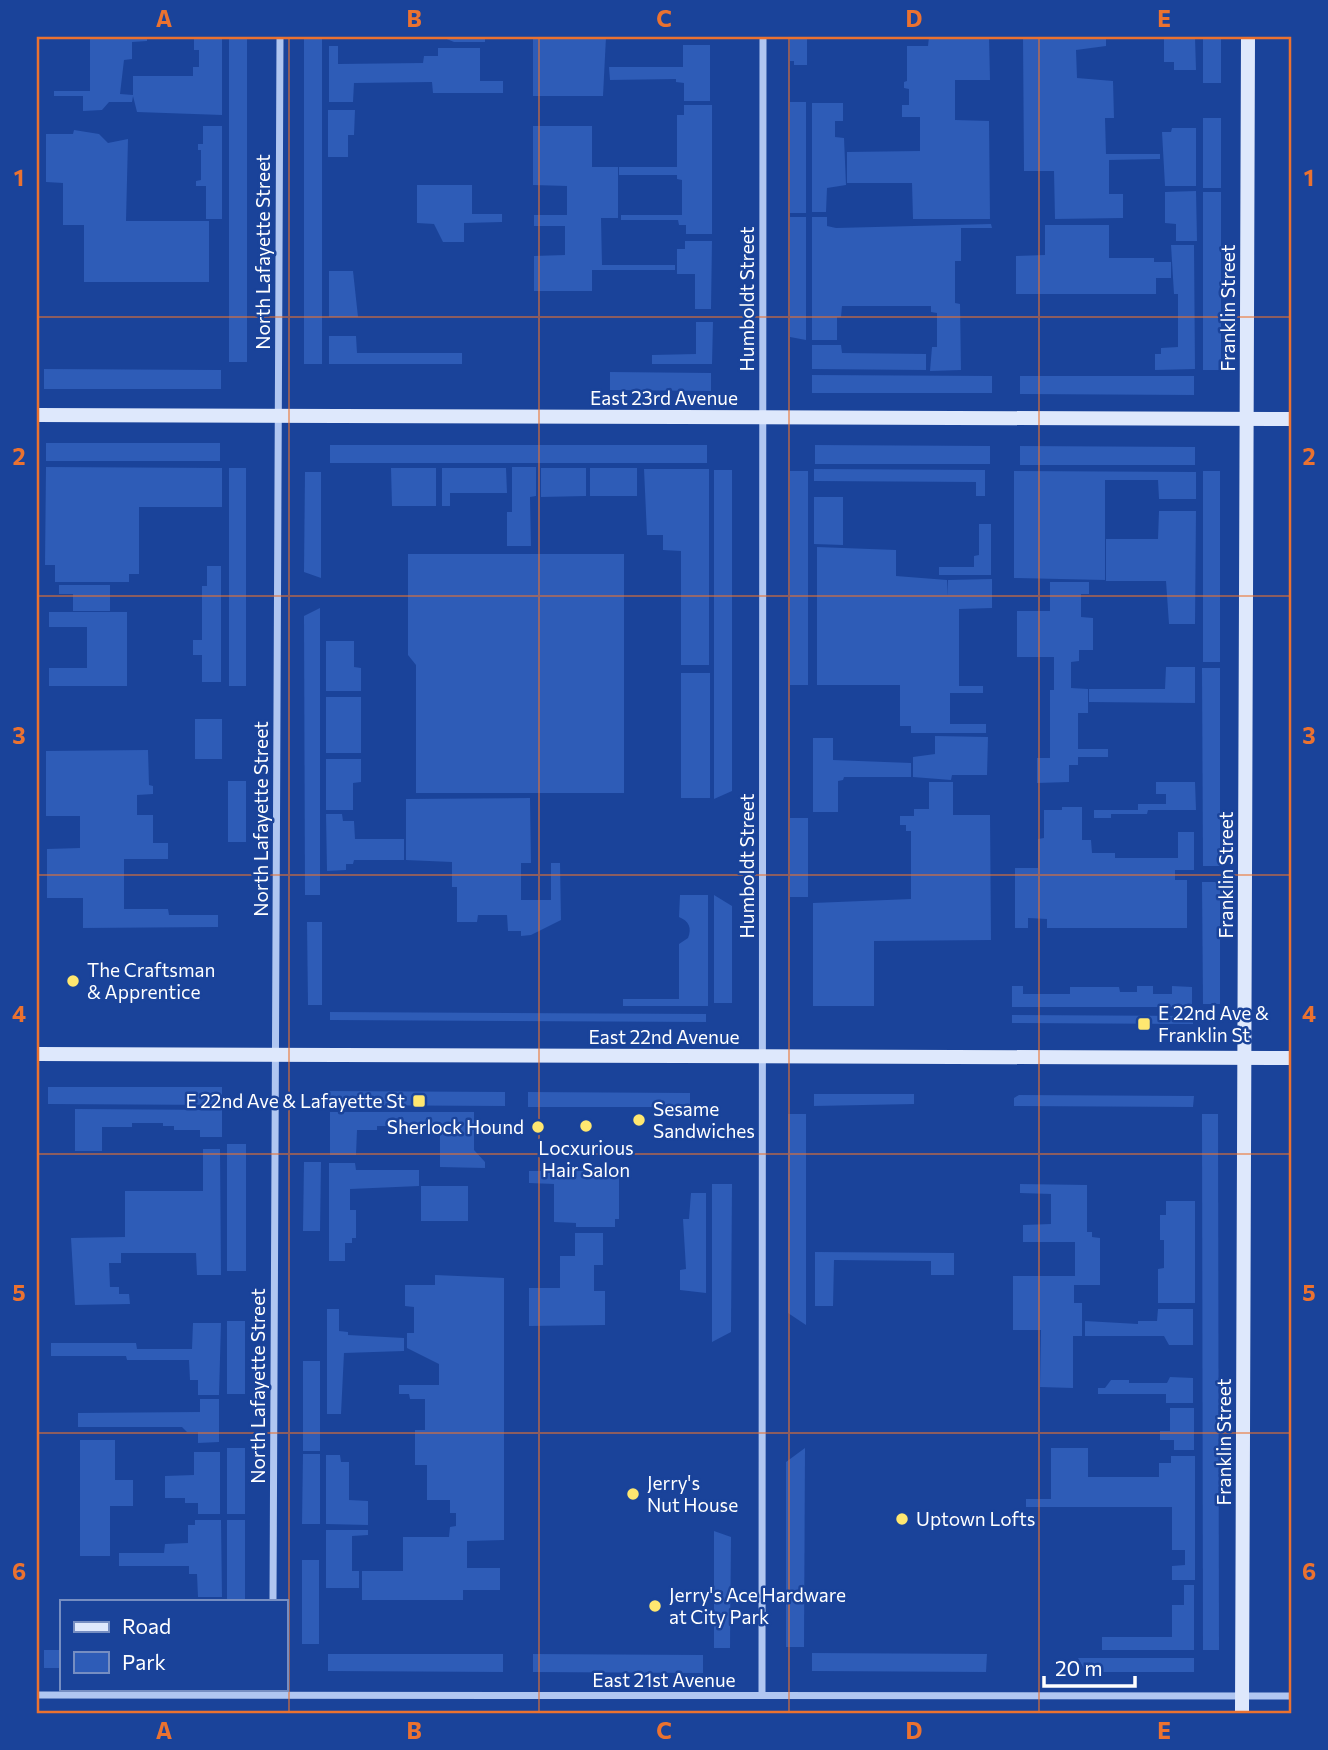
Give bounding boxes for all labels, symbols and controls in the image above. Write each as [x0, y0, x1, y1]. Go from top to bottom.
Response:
text: A [156, 4, 173, 32]
text: B [406, 4, 422, 32]
text: C [656, 4, 672, 32]
text: D [906, 4, 923, 32]
text: E [1157, 4, 1171, 32]
street label: North Lafayette Street [251, 154, 274, 350]
text: 1 [14, 163, 24, 191]
text: 1 [1304, 163, 1314, 191]
street label: Humboldt Street [735, 226, 758, 371]
street label: Franklin Street [1216, 244, 1239, 372]
street label: East 23rd Avenue [590, 386, 738, 409]
text: 2 [12, 442, 26, 470]
text: 2 [1302, 442, 1316, 470]
text: 3 [12, 721, 26, 749]
street label: North Lafayette Street [249, 721, 272, 917]
text: 3 [1302, 721, 1316, 749]
street label: Humboldt Street [735, 793, 758, 938]
street label: Franklin Street [1214, 811, 1237, 939]
place label: The Craftsman & Apprentice [87, 958, 215, 1003]
marker: The Craftsman & Apprentice [65, 973, 81, 989]
text: 4 [12, 999, 26, 1027]
text: 4 [1302, 999, 1316, 1027]
place label: E 22nd Ave & Franklin St [1158, 1001, 1269, 1046]
marker: E 22nd Ave & Franklin St [1136, 1016, 1152, 1032]
street label: East 22nd Avenue [588, 1025, 740, 1048]
place label: E 22nd Ave & Lafayette St [185, 1089, 405, 1112]
marker: E 22nd Ave & Lafayette St [411, 1093, 427, 1109]
place label: Sesame Sandwiches [653, 1097, 755, 1142]
marker: Sesame Sandwiches [631, 1112, 647, 1128]
place label: Sherlock Hound [387, 1115, 524, 1138]
marker: Locxurious Hair Salon [578, 1118, 594, 1134]
marker: Sherlock Hound [530, 1119, 546, 1135]
place label: Locxurious Hair Salon [538, 1136, 634, 1181]
text: 5 [12, 1278, 26, 1306]
text: 5 [1302, 1278, 1316, 1306]
street label: North Lafayette Street [246, 1288, 269, 1484]
street label: Franklin Street [1212, 1378, 1235, 1506]
place label: Jerry's Nut House [647, 1471, 738, 1516]
marker: Jerry's Nut House [625, 1486, 641, 1502]
place label: Uptown Lofts [916, 1507, 1035, 1530]
marker: Uptown Lofts [894, 1511, 910, 1527]
text: 6 [12, 1557, 26, 1585]
text: 6 [1302, 1557, 1316, 1585]
place label: Jerry's Ace Hardware at City Park [669, 1583, 846, 1628]
marker: Jerry's Ace Hardware at City Park [647, 1598, 663, 1614]
legend [60, 1600, 287, 1690]
text: Road [122, 1613, 171, 1638]
scale bar [1044, 1645, 1136, 1689]
text: Park [122, 1649, 166, 1674]
text: 20 m [1055, 1655, 1103, 1680]
street label: East 21st Avenue [592, 1668, 736, 1691]
text: A [156, 1716, 173, 1744]
text: B [406, 1716, 422, 1744]
text: C [656, 1716, 672, 1744]
text: D [906, 1716, 923, 1744]
text: E [1157, 1716, 1171, 1744]

